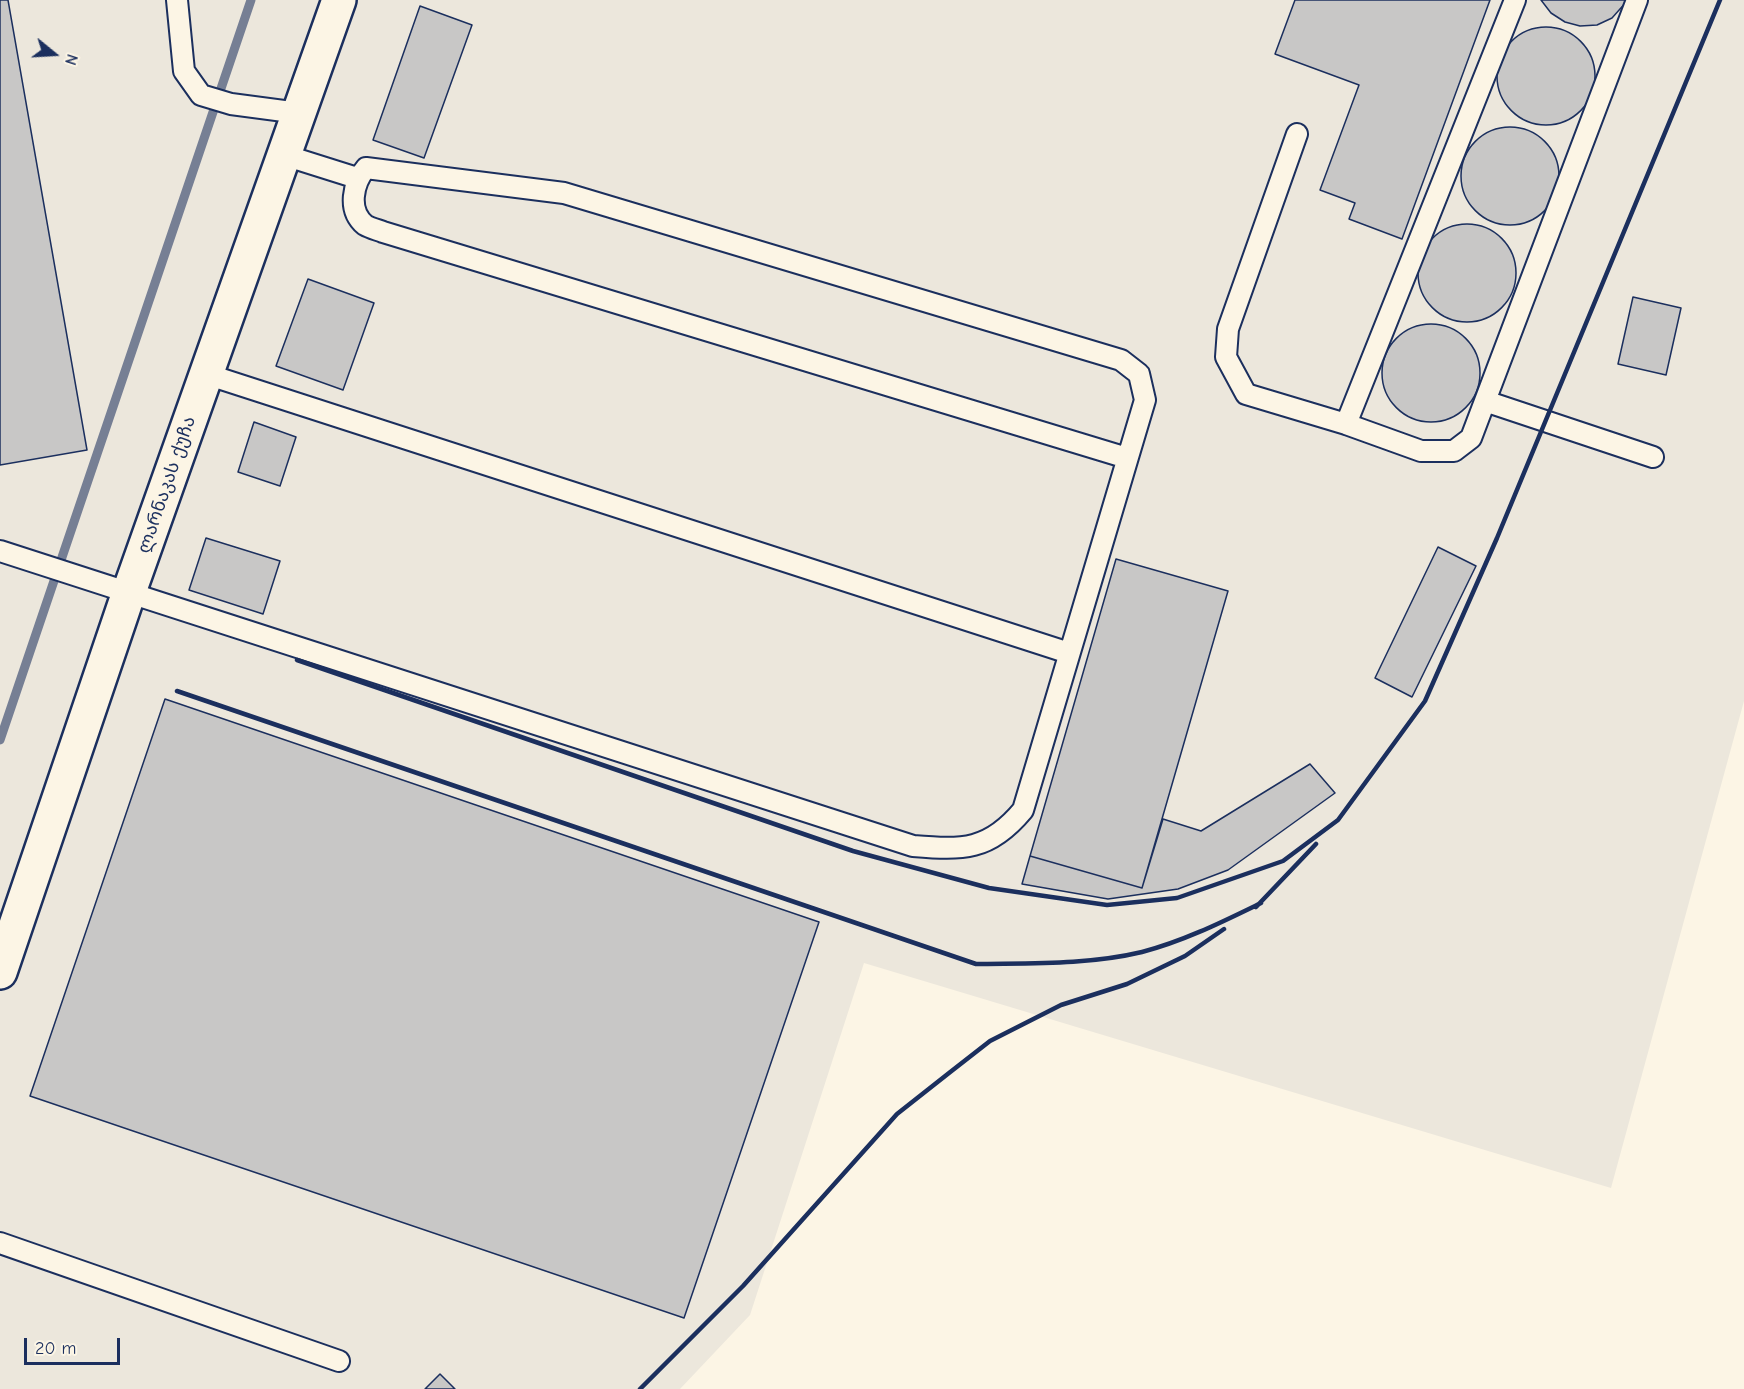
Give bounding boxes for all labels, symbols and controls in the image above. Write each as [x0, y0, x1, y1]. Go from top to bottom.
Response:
north arrow [24, 24, 84, 84]
text: N [61, 52, 81, 67]
street label: ლარნაკას ქუჩა [133, 414, 201, 556]
scale bar [27, 1326, 123, 1364]
text: 20 m [35, 1338, 76, 1359]

